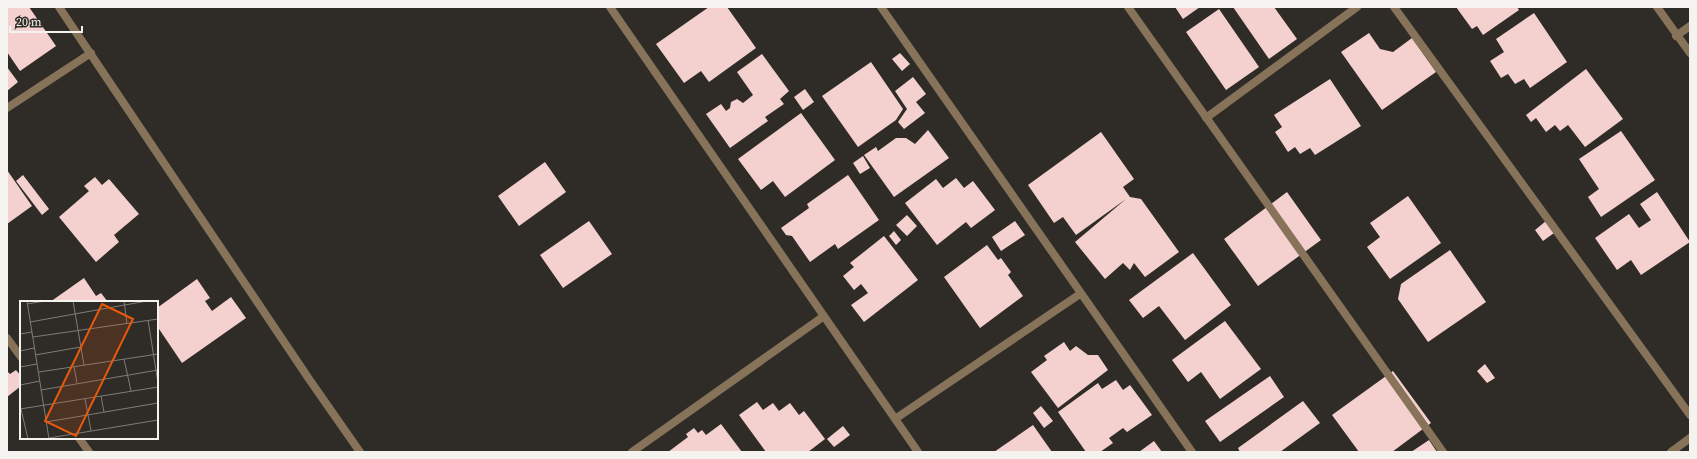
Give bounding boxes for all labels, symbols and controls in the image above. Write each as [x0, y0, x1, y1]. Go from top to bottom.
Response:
scale bar [10, 8, 82, 34]
text: 20 m [16, 14, 42, 30]
inset map [20, 301, 158, 439]

